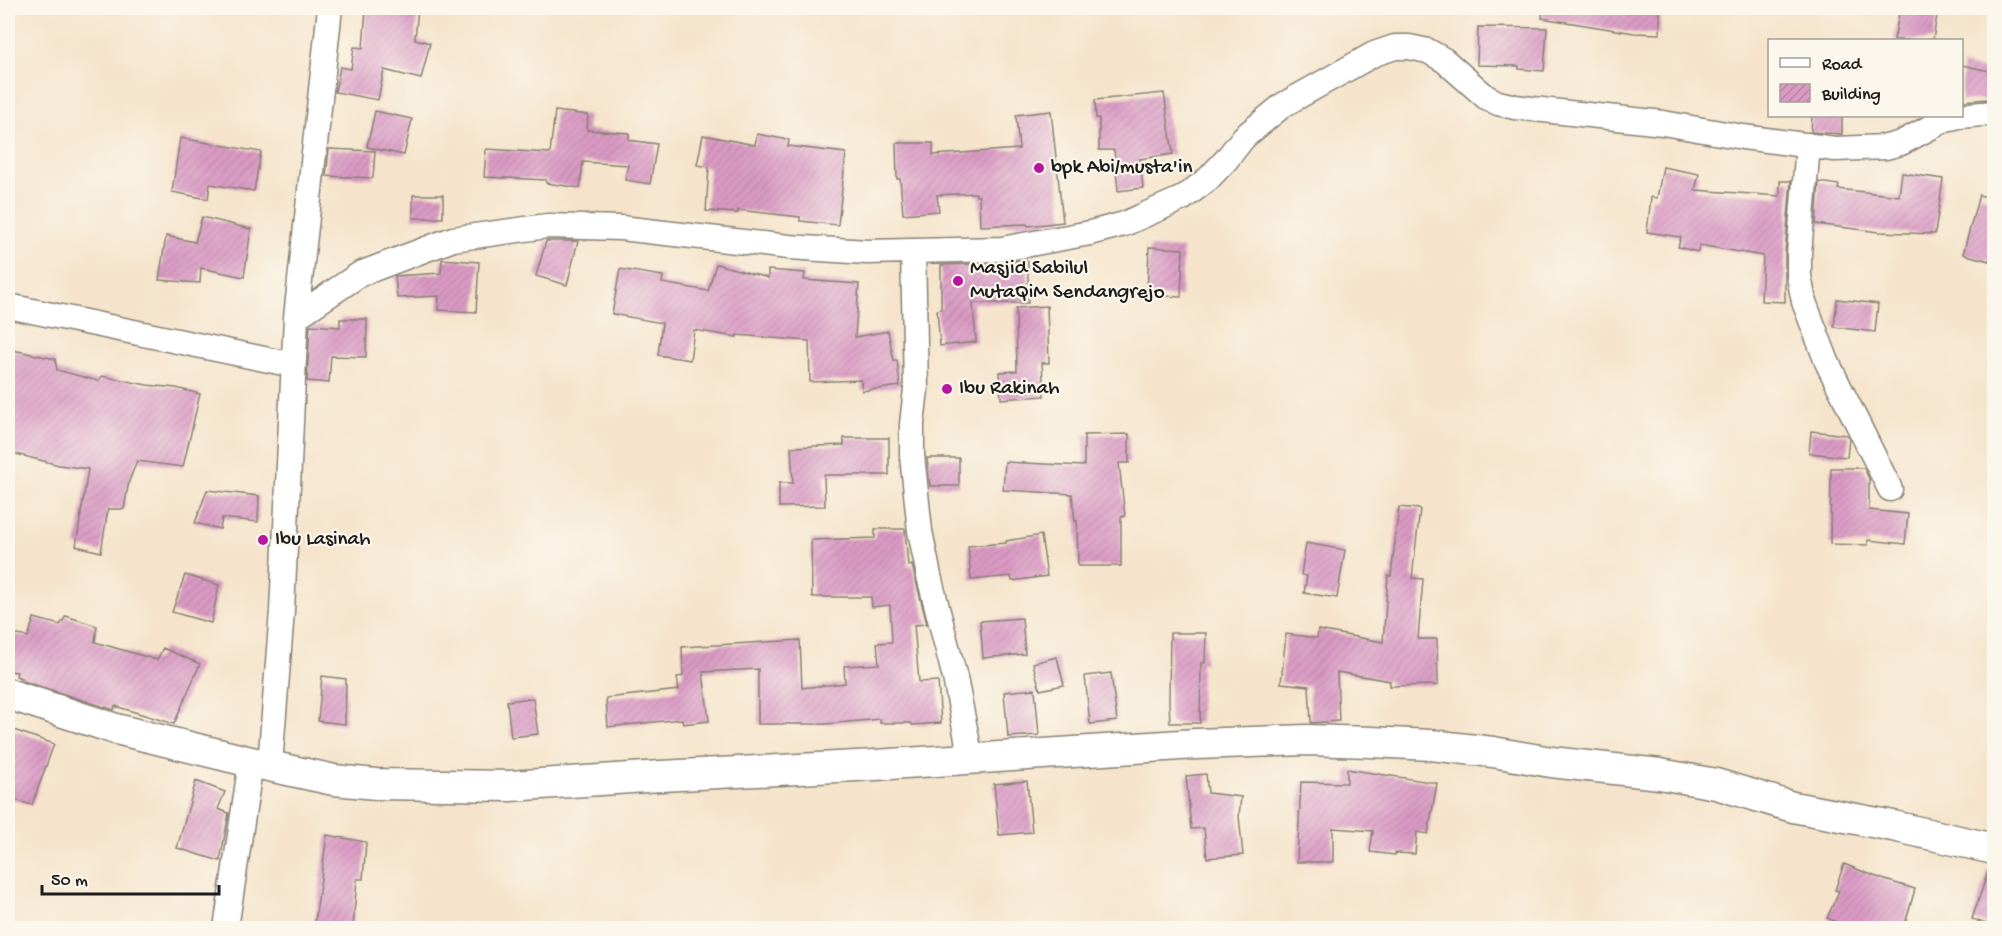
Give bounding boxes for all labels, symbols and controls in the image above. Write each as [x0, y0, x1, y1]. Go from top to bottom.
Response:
legend [1768, 39, 1963, 117]
text: Road [1822, 55, 1863, 76]
text: Building [1821, 85, 1881, 106]
place label: bpk Abi/musta'in [1051, 156, 1192, 181]
marker: bpk Abi/musta'in [1032, 161, 1046, 175]
place label: Masjid Sabilul MutaQiM Sendangrejo [970, 257, 1165, 306]
marker: Masjid Sabilul MutaQiM Sendangrejo [951, 274, 965, 288]
place label: Ibu Rakinah [959, 377, 1059, 402]
marker: Ibu Rakinah [940, 382, 954, 396]
place label: Ibu Lasinah [275, 528, 371, 553]
marker: Ibu Lasinah [256, 533, 270, 547]
scale bar [42, 858, 219, 896]
text: 50 m [51, 871, 88, 892]

